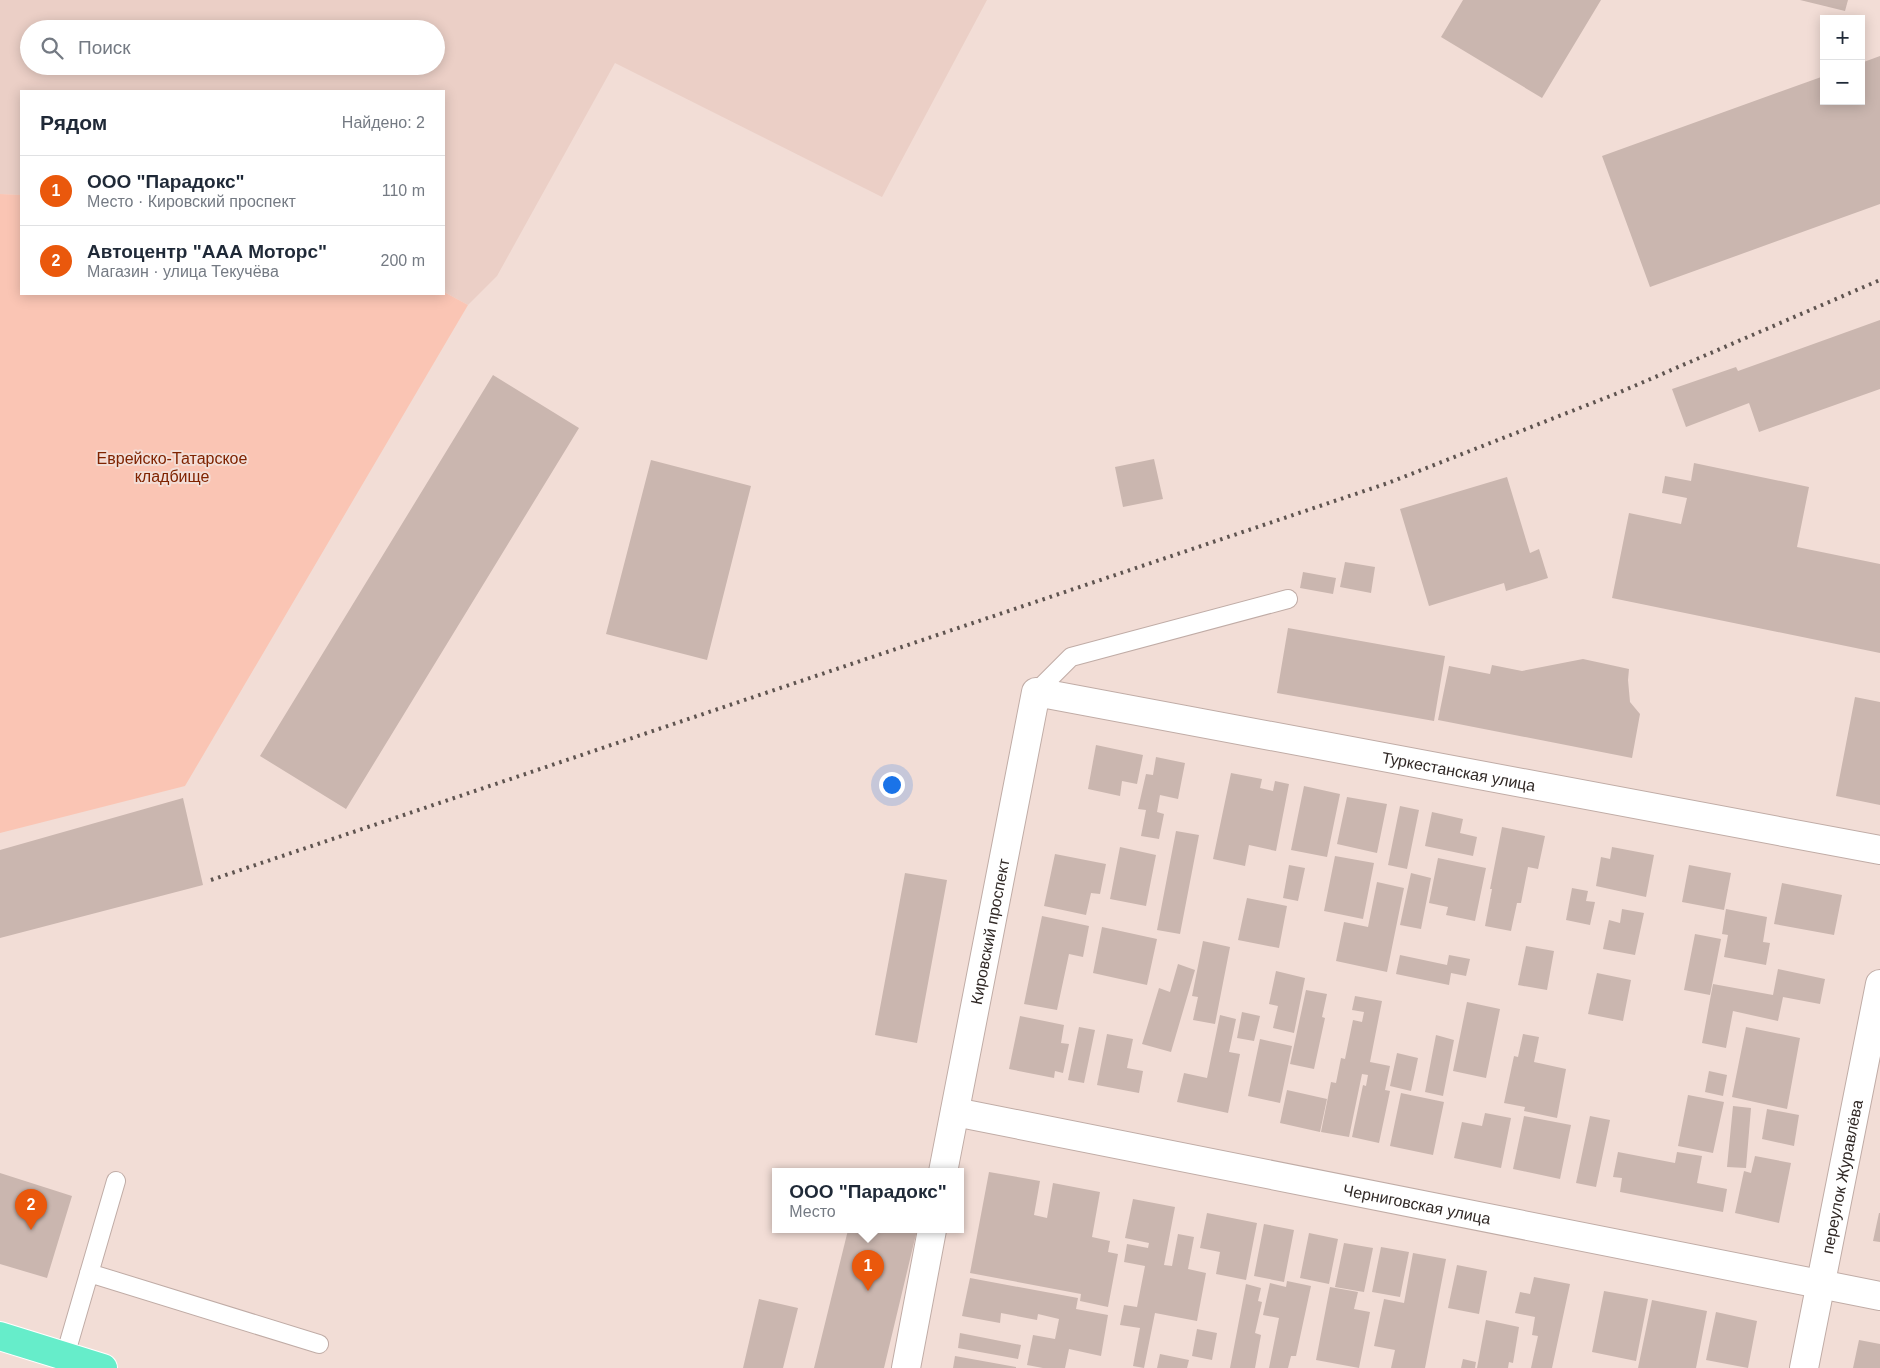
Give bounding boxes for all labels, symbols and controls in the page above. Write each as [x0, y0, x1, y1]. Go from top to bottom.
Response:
map controls [1820, 15, 1865, 105]
button: + [1820, 15, 1865, 60]
search box [20, 20, 445, 75]
icon: search [38, 34, 66, 62]
text: Поиск [78, 37, 131, 58]
button: − [1820, 60, 1865, 105]
text: Рядом [40, 111, 107, 134]
text: Найдено: 2 [342, 114, 425, 131]
text: ООО "Парадокс" [87, 171, 245, 192]
text: 1 [52, 182, 60, 199]
text: 110 m [382, 182, 425, 199]
text: Место · Кировский проспект [87, 193, 296, 210]
text: Автоцентр "ААА Моторс" [87, 241, 327, 262]
text: 2 [52, 252, 60, 269]
text: 200 m [381, 252, 425, 269]
text: Магазин · улица Текучёва [87, 263, 279, 280]
park label: Еврейско-Татарское кладбище [97, 450, 248, 485]
street label: Туркестанская улица [1380, 748, 1537, 794]
your location [879, 772, 905, 798]
street label: Кировский проспект [967, 856, 1012, 1006]
street label: переулок Журавлёва [1818, 1098, 1865, 1255]
popup [772, 1168, 964, 1233]
text: ООО "Парадокс" [789, 1181, 947, 1202]
street label: Черниговская улица [1342, 1181, 1492, 1227]
pin: 2 [15, 1189, 47, 1230]
text: Место [789, 1203, 836, 1220]
pin: 1 [852, 1250, 884, 1291]

